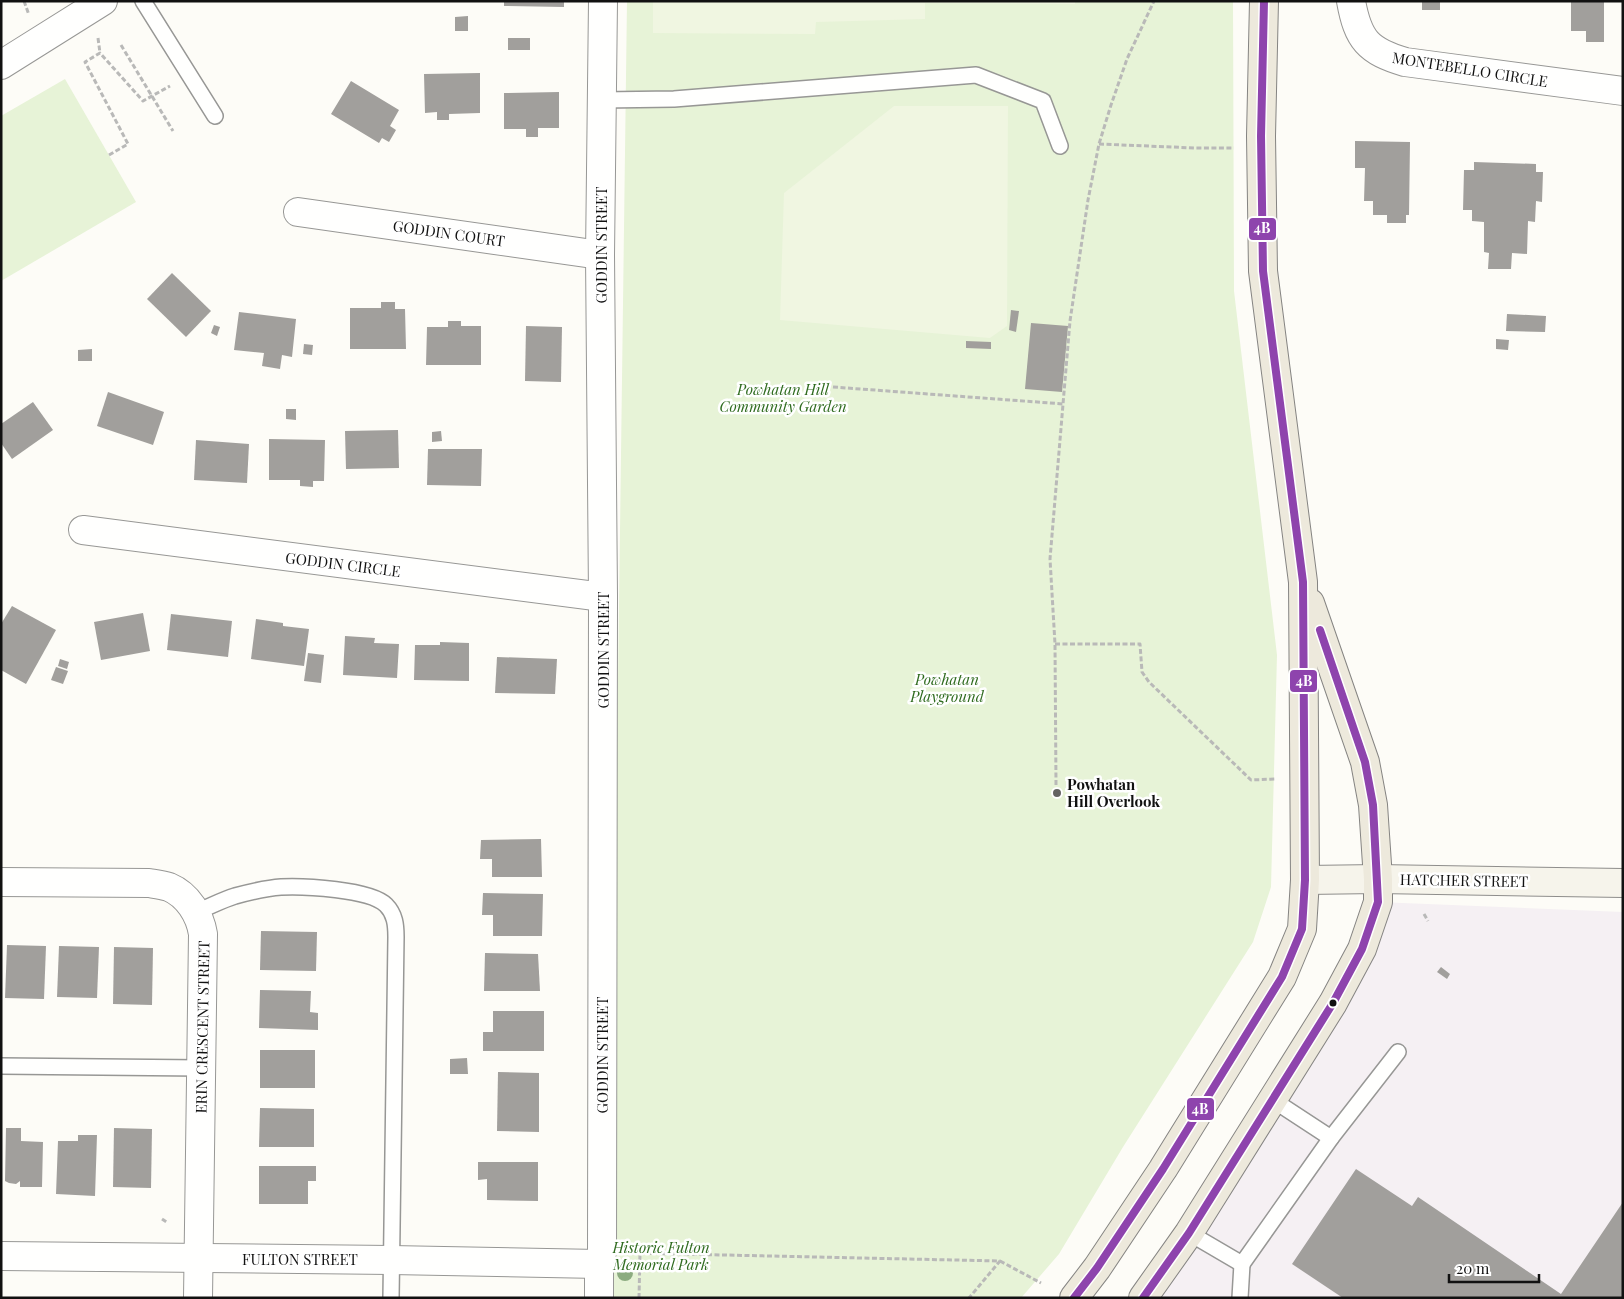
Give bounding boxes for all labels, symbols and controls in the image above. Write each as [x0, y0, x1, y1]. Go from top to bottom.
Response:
street label: MONTEBELLO CIRCLE [1391, 47, 1549, 91]
street label: GODDIN STREET [591, 186, 611, 304]
street label: GODDIN COURT [392, 215, 506, 251]
line badge: 4B [1248, 217, 1277, 241]
text: 4B [1254, 218, 1270, 237]
park label: Powhatan Hill Community Garden [719, 379, 847, 416]
street label: GODDIN CIRCLE [284, 547, 402, 581]
street label: GODDIN STREET [593, 591, 613, 709]
park label: Powhatan Playground [909, 669, 985, 706]
line badge: 4B [1289, 669, 1318, 693]
text: 4B [1296, 671, 1312, 690]
place label: Powhatan Hill Overlook [1067, 774, 1160, 811]
marker: Powhatan Hill Overlook [1051, 787, 1063, 799]
street label: HATCHER STREET [1400, 869, 1528, 891]
street label: ERIN CRESCENT STREET [190, 940, 214, 1114]
street label: GODDIN STREET [592, 996, 612, 1114]
unlabelled marker [1328, 998, 1338, 1008]
line badge: 4B [1186, 1097, 1215, 1121]
text: 4B [1192, 1099, 1208, 1118]
park label: Historic Fulton Memorial Park [611, 1237, 710, 1274]
street label: FULTON STREET [242, 1249, 358, 1269]
scale bar [1449, 1252, 1539, 1284]
text: 20 m [1456, 1258, 1490, 1278]

